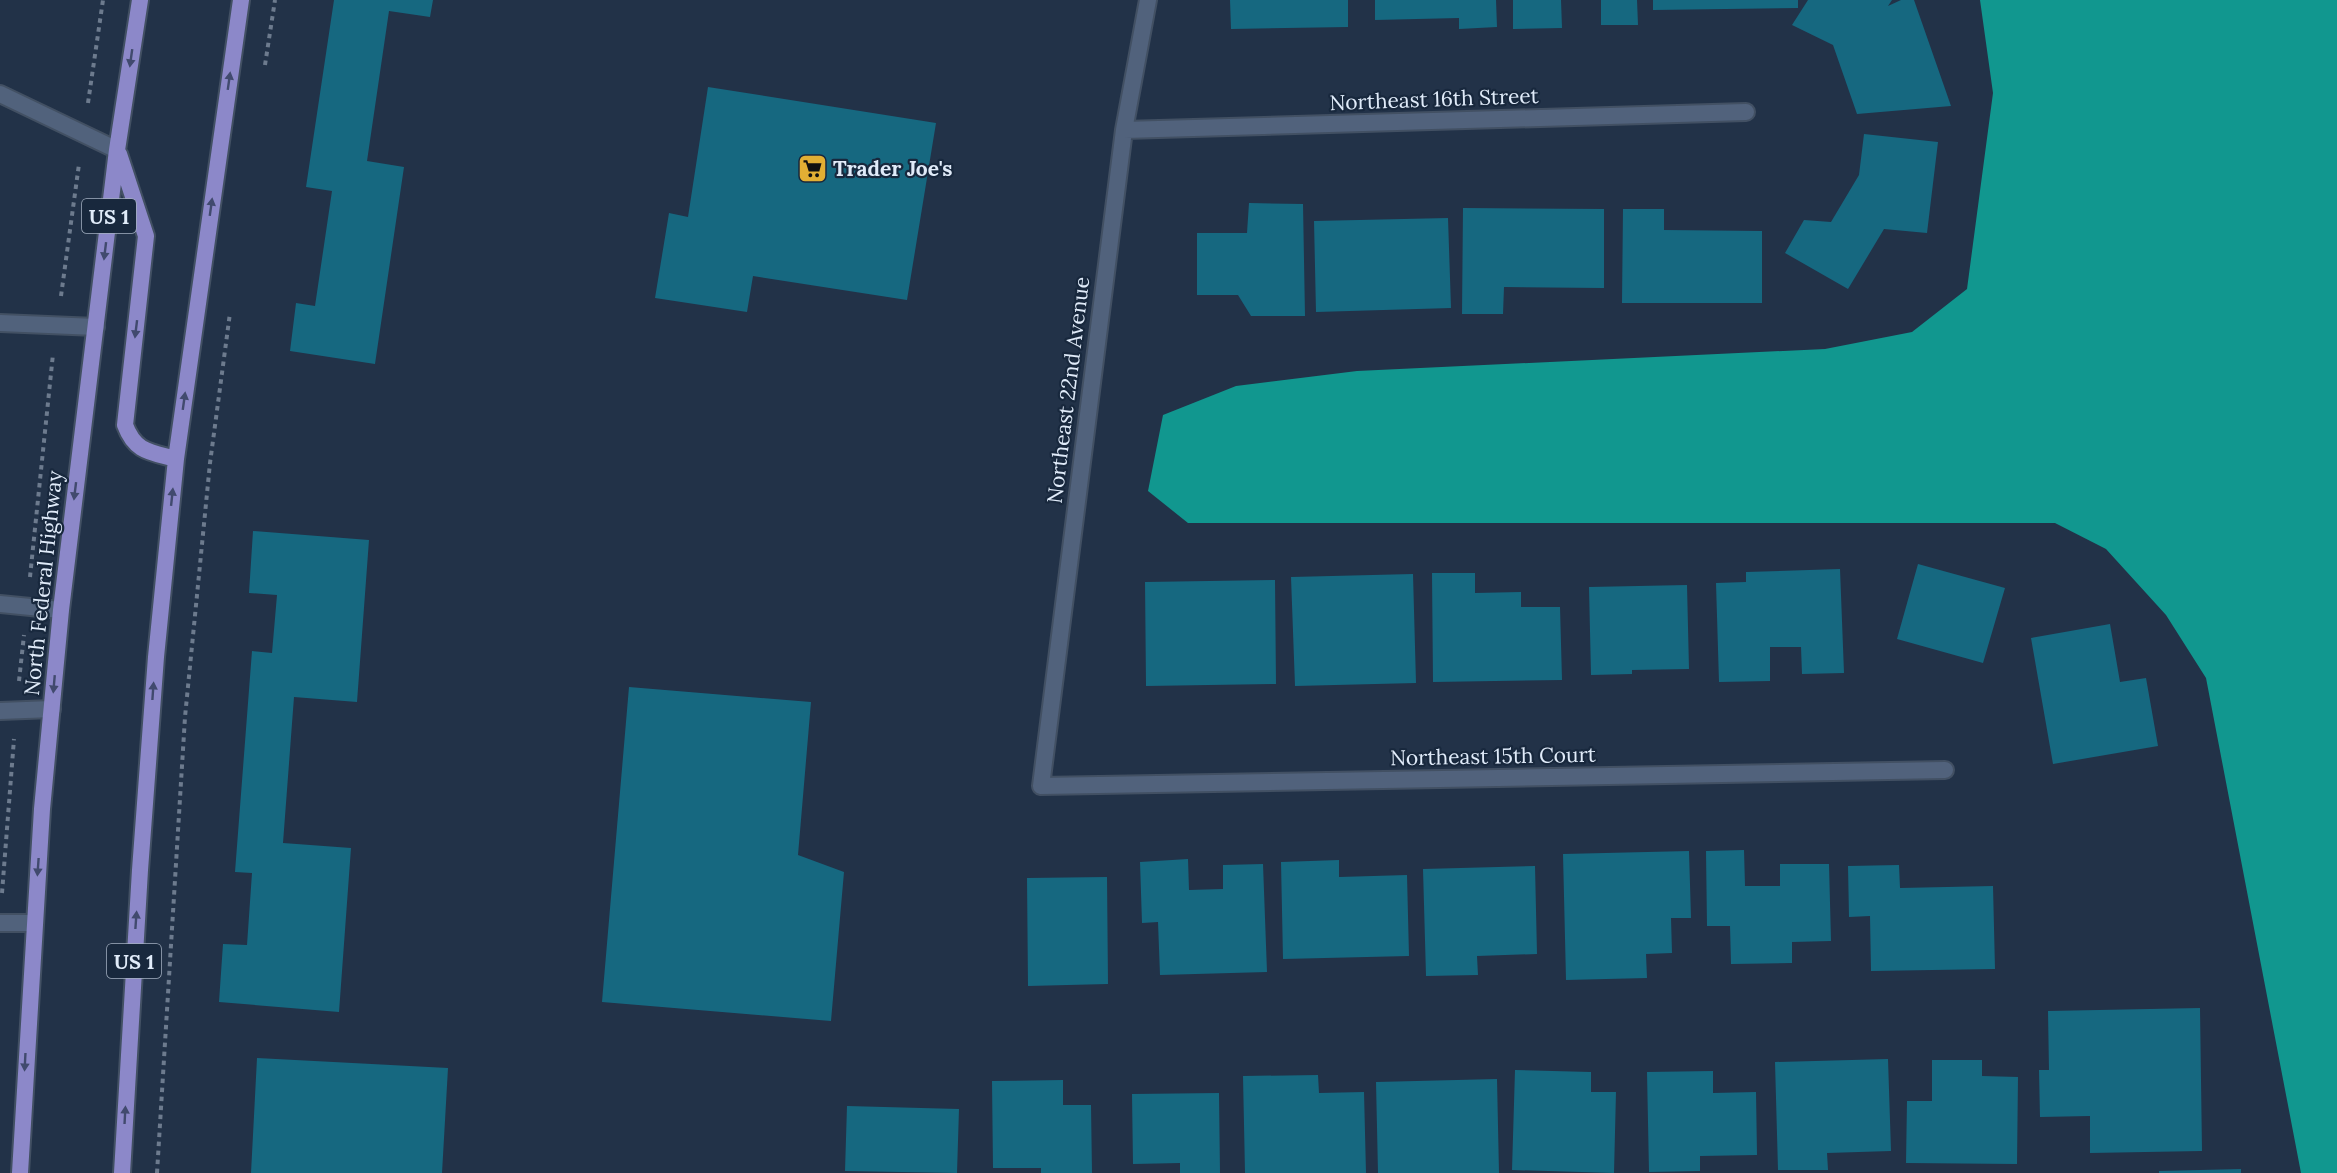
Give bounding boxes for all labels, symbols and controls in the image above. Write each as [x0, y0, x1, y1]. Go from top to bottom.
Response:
one-way arrow [127, 48, 136, 67]
one-way arrow [224, 72, 233, 91]
street label: Northeast 16th Street [1329, 82, 1540, 116]
supermarket icon: Trader Joe's [796, 152, 828, 184]
place label: Trader Joe's [833, 155, 953, 182]
one-way arrow [206, 198, 215, 217]
road number: US 1 [82, 199, 136, 233]
one-way arrow [100, 242, 110, 261]
street label: Northeast 22nd Avenue [1041, 275, 1095, 505]
one-way arrow [131, 320, 141, 339]
one-way arrow [179, 391, 188, 410]
street label: North Federal Highway [18, 469, 68, 697]
one-way arrow [70, 481, 80, 500]
one-way arrow [167, 488, 177, 507]
one-way arrow [49, 675, 59, 694]
one-way arrow [148, 682, 158, 701]
street label: Northeast 15th Court [1390, 741, 1597, 771]
one-way arrow [33, 858, 43, 877]
one-way arrow [132, 910, 141, 929]
road number: US 1 [107, 944, 161, 978]
one-way arrow [20, 1052, 30, 1071]
one-way arrow [120, 1105, 129, 1124]

